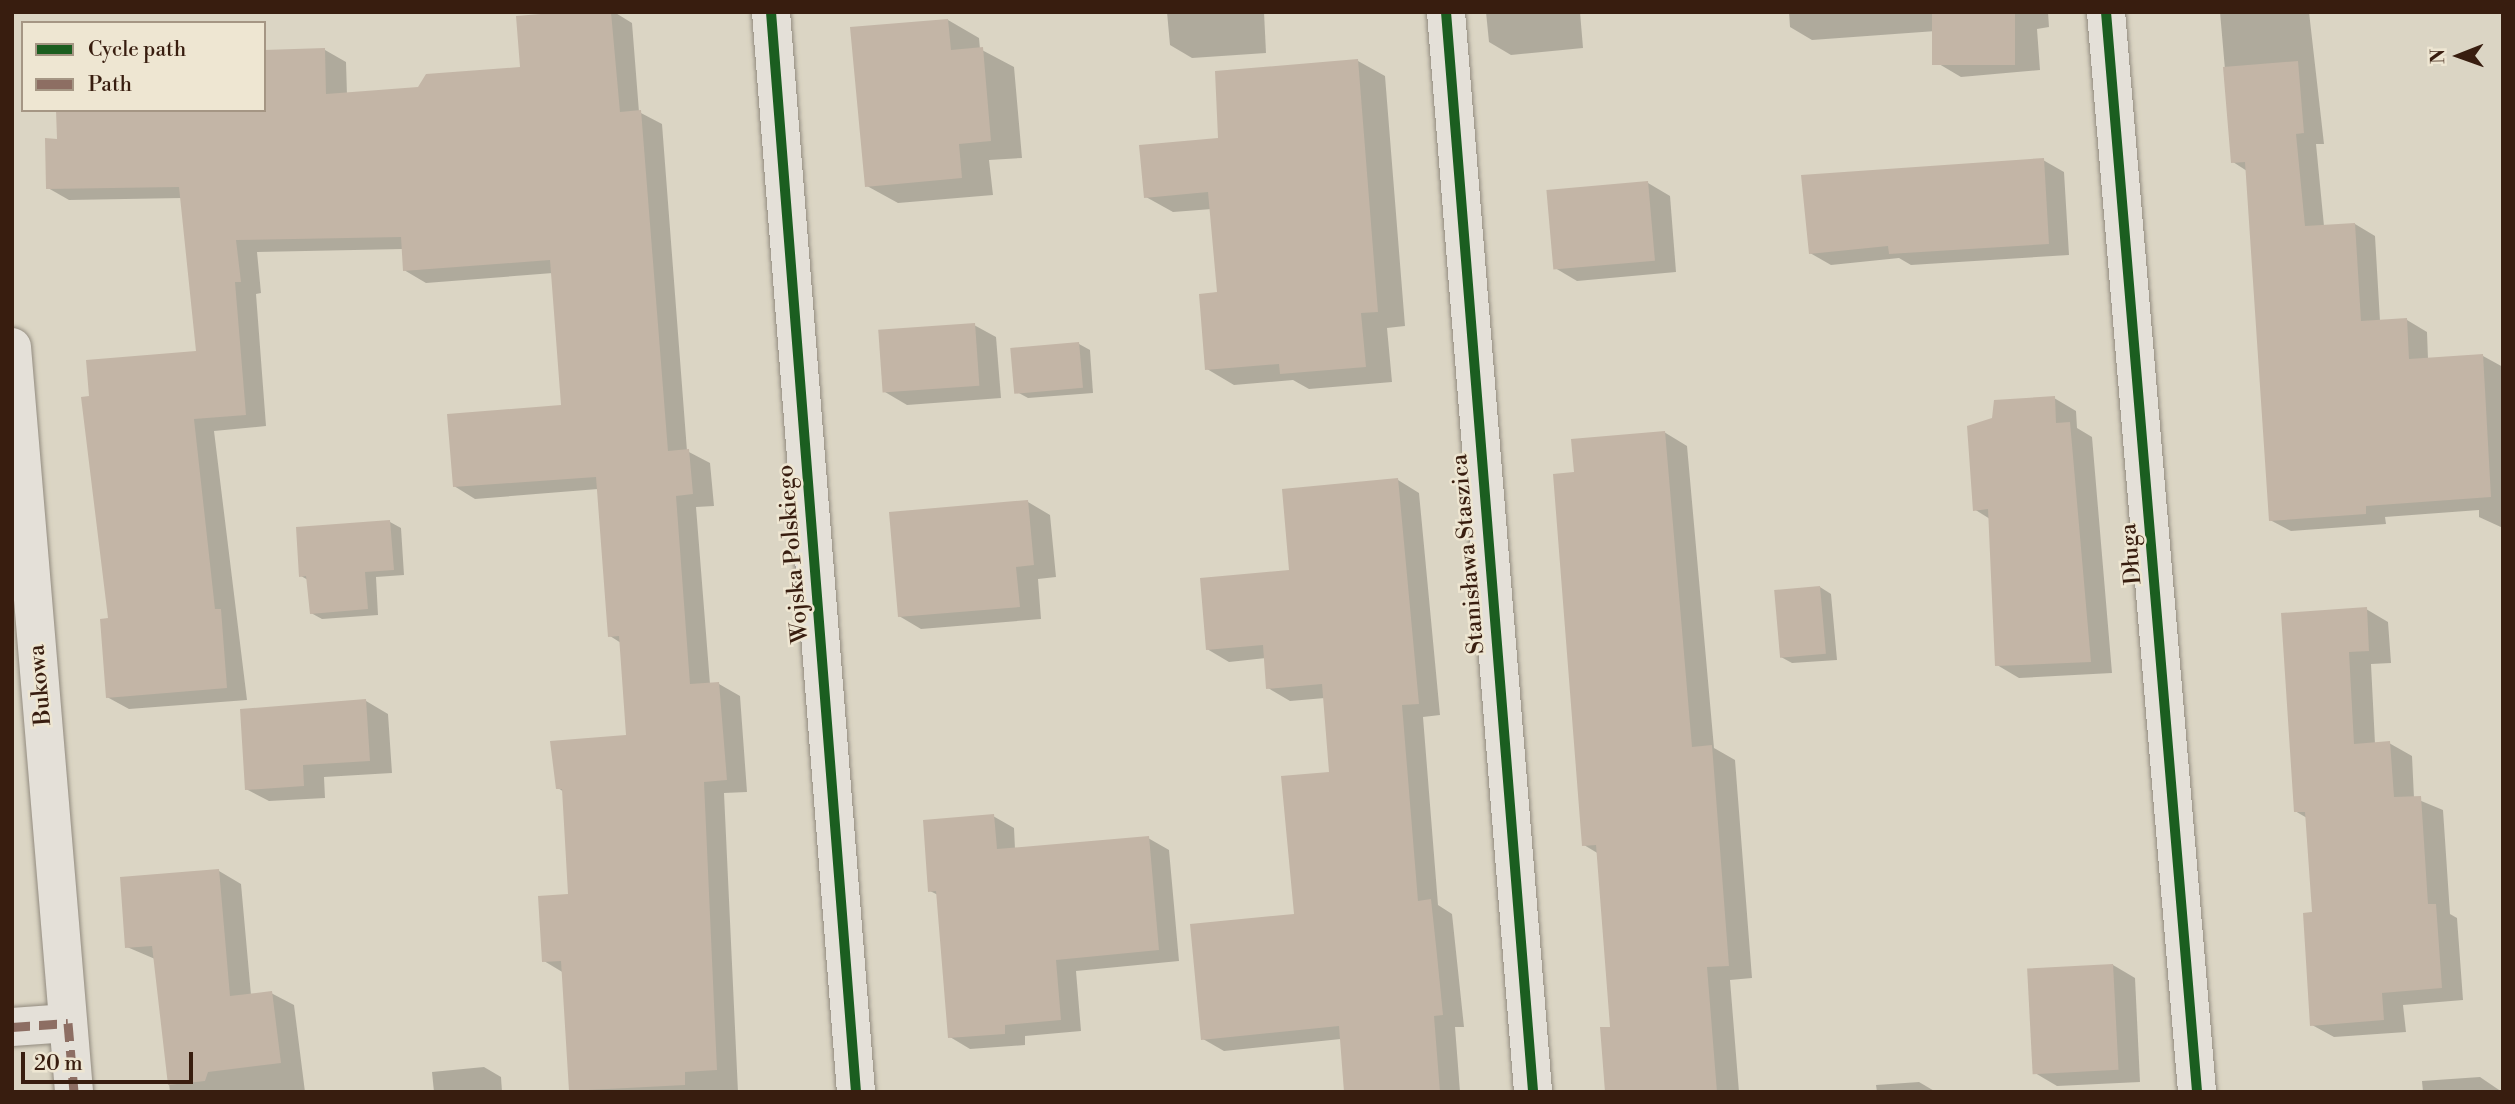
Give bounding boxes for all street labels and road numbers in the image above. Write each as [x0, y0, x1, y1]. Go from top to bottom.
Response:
street label: Stanisława Staszica [1446, 453, 1490, 655]
street label: Wojska Polskiego [771, 464, 815, 644]
street label: Długa [2115, 522, 2147, 586]
street label: Bukowa [23, 643, 57, 727]

